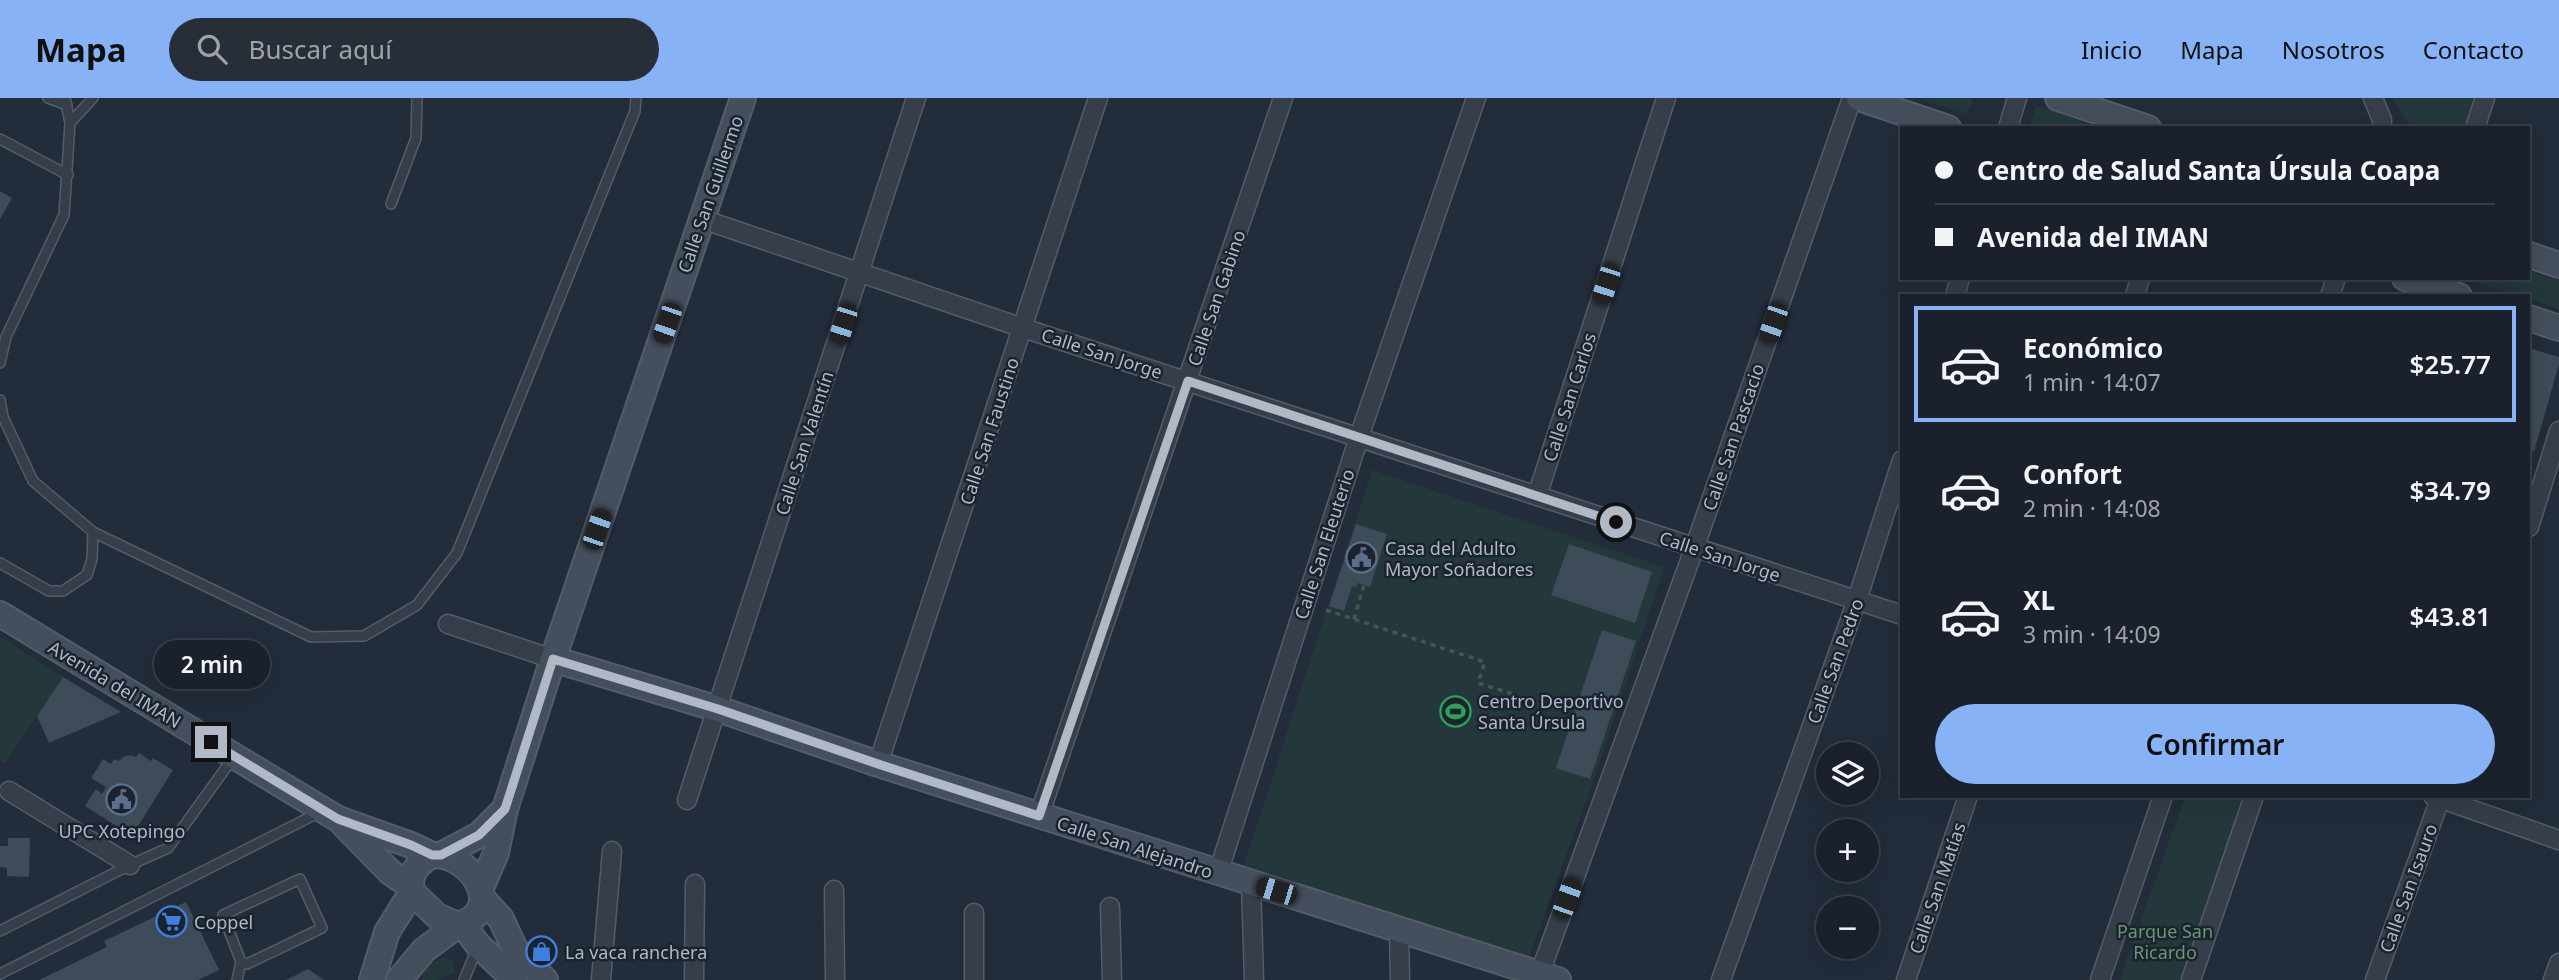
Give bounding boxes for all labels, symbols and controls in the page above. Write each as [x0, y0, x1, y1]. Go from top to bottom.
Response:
search box [169, 18, 659, 81]
text: Mapa [35, 27, 127, 72]
icon: search [193, 30, 231, 68]
text: Buscar aquí [249, 31, 392, 67]
text: Inicio [2081, 33, 2142, 66]
text: Mapa [2180, 33, 2244, 66]
text: Nosotros [2282, 33, 2385, 66]
text: Contacto [2423, 33, 2524, 66]
street label: Calle San Guillermo [672, 112, 748, 276]
text: Centro de Salud Santa Úrsula Coapa [1977, 152, 2440, 188]
text: Avenida del IMAN [1977, 219, 2209, 255]
street label: Calle San Gabino [1181, 227, 1251, 369]
car [1590, 261, 1623, 307]
car [651, 300, 684, 346]
car [1757, 300, 1790, 346]
car [827, 301, 860, 347]
street label: Calle San Jorge [1039, 322, 1165, 384]
street label: Calle San Carlos [1537, 329, 1601, 465]
text: Económico [2023, 330, 2163, 366]
icon: car [1939, 333, 2002, 396]
text: $25.77 [2409, 346, 2491, 382]
street label: Calle San Faustino [954, 354, 1024, 508]
street label: Calle San Pascacio [1697, 360, 1769, 514]
text: 1 min · 14:07 [2023, 366, 2161, 398]
street label: Calle San Valentín [769, 368, 839, 518]
text: Confort [2023, 456, 2122, 492]
icon: car [1939, 459, 2002, 522]
street label: Calle San Eleuterio [1288, 466, 1360, 622]
text: $34.79 [2409, 472, 2491, 508]
text: 2 min · 14:08 [2023, 492, 2161, 524]
car [581, 506, 614, 552]
route start [1600, 506, 1632, 538]
street label: Calle San Jorge [1657, 525, 1783, 587]
place label: Casa del Adulto Mayor Soñadores [1385, 536, 1533, 581]
public building icon: Casa del Adulto Mayor Soñadores [1345, 541, 1379, 575]
text: XL [2023, 582, 2055, 618]
icon: car [1939, 585, 2002, 648]
street label: Calle San Pedro [1801, 595, 1869, 727]
text: $43.81 [2409, 598, 2491, 634]
text: 3 min · 14:09 [2023, 618, 2161, 650]
street label: Avenida del IMAN [44, 635, 186, 733]
callout: 2 min [153, 640, 269, 690]
text: 2 min [181, 648, 243, 680]
place label: Centro Deportivo Santa Úrsula [1478, 689, 1624, 734]
sports icon: Centro Deportivo Santa Úrsula [1438, 694, 1472, 728]
button: Confirmar [1935, 704, 2495, 784]
route end [195, 726, 227, 758]
map controls [1816, 742, 1879, 959]
button: layers [1816, 742, 1879, 805]
public building icon: UPC Xotepingo [105, 783, 139, 817]
street label: Calle San Alejandro [1054, 810, 1216, 884]
place label: UPC Xotepingo [59, 819, 186, 843]
button: + [1816, 819, 1879, 882]
street label: Calle San Matías [1903, 819, 1971, 957]
street label: Calle San Isauro [2374, 820, 2442, 956]
car [1253, 875, 1300, 907]
car [1550, 875, 1585, 921]
button: − [1816, 896, 1879, 959]
supermarket icon: Coppel [154, 905, 188, 939]
place label: Coppel [194, 910, 253, 934]
park label: Parque San Ricardo [2117, 919, 2213, 964]
shop icon: La vaca ranchera [525, 935, 559, 969]
place label: La vaca ranchera [565, 940, 707, 964]

